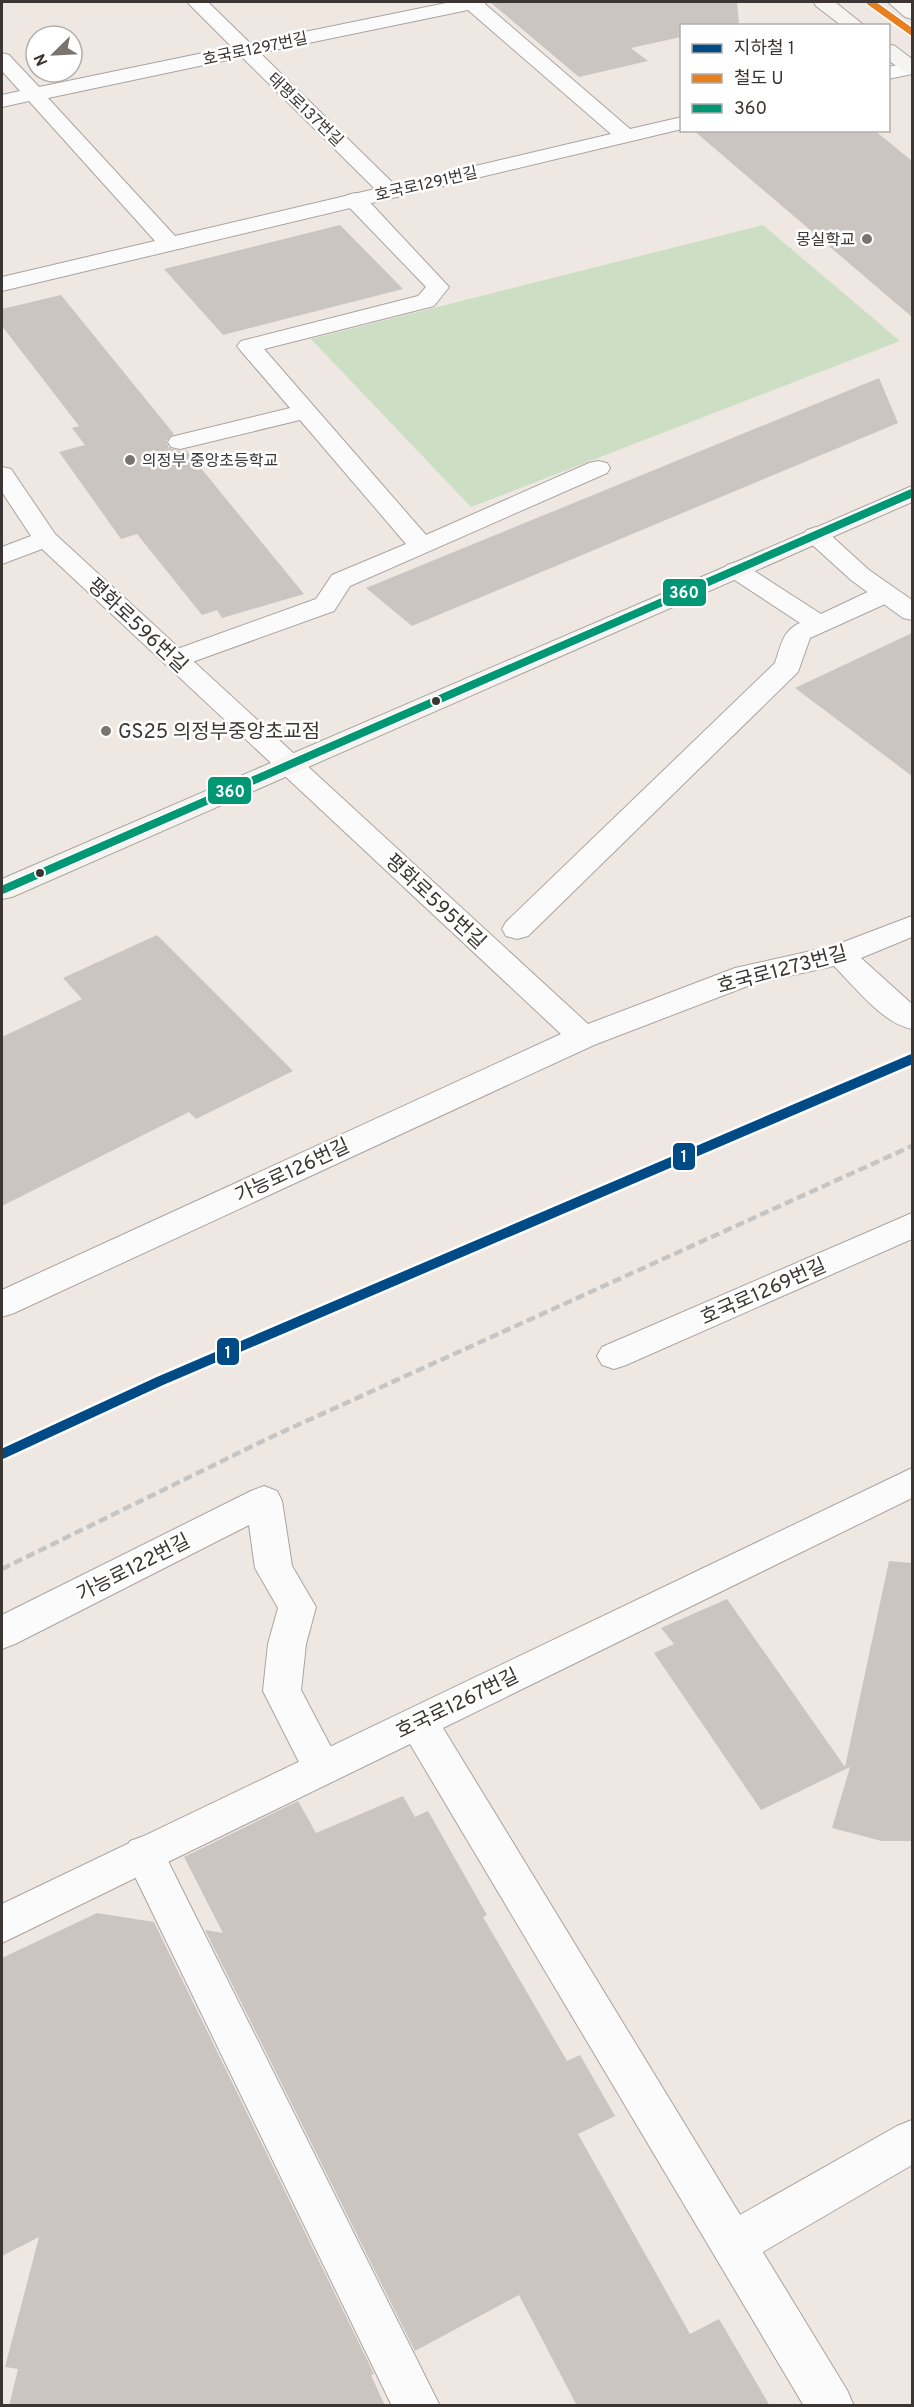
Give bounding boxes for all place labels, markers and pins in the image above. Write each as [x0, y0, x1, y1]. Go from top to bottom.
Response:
place label: 몽실학교 [796, 231, 855, 251]
marker: 몽실학교 [860, 232, 874, 246]
place label: 의정부 중앙초등학교 [142, 452, 278, 472]
marker: 의정부 중앙초등학교 [123, 453, 137, 467]
unlabelled marker [430, 695, 442, 707]
place label: GS25 의정부중앙초교점 [118, 720, 320, 746]
marker: GS25 의정부중앙초교점 [99, 724, 113, 738]
unlabelled marker [34, 867, 46, 879]

